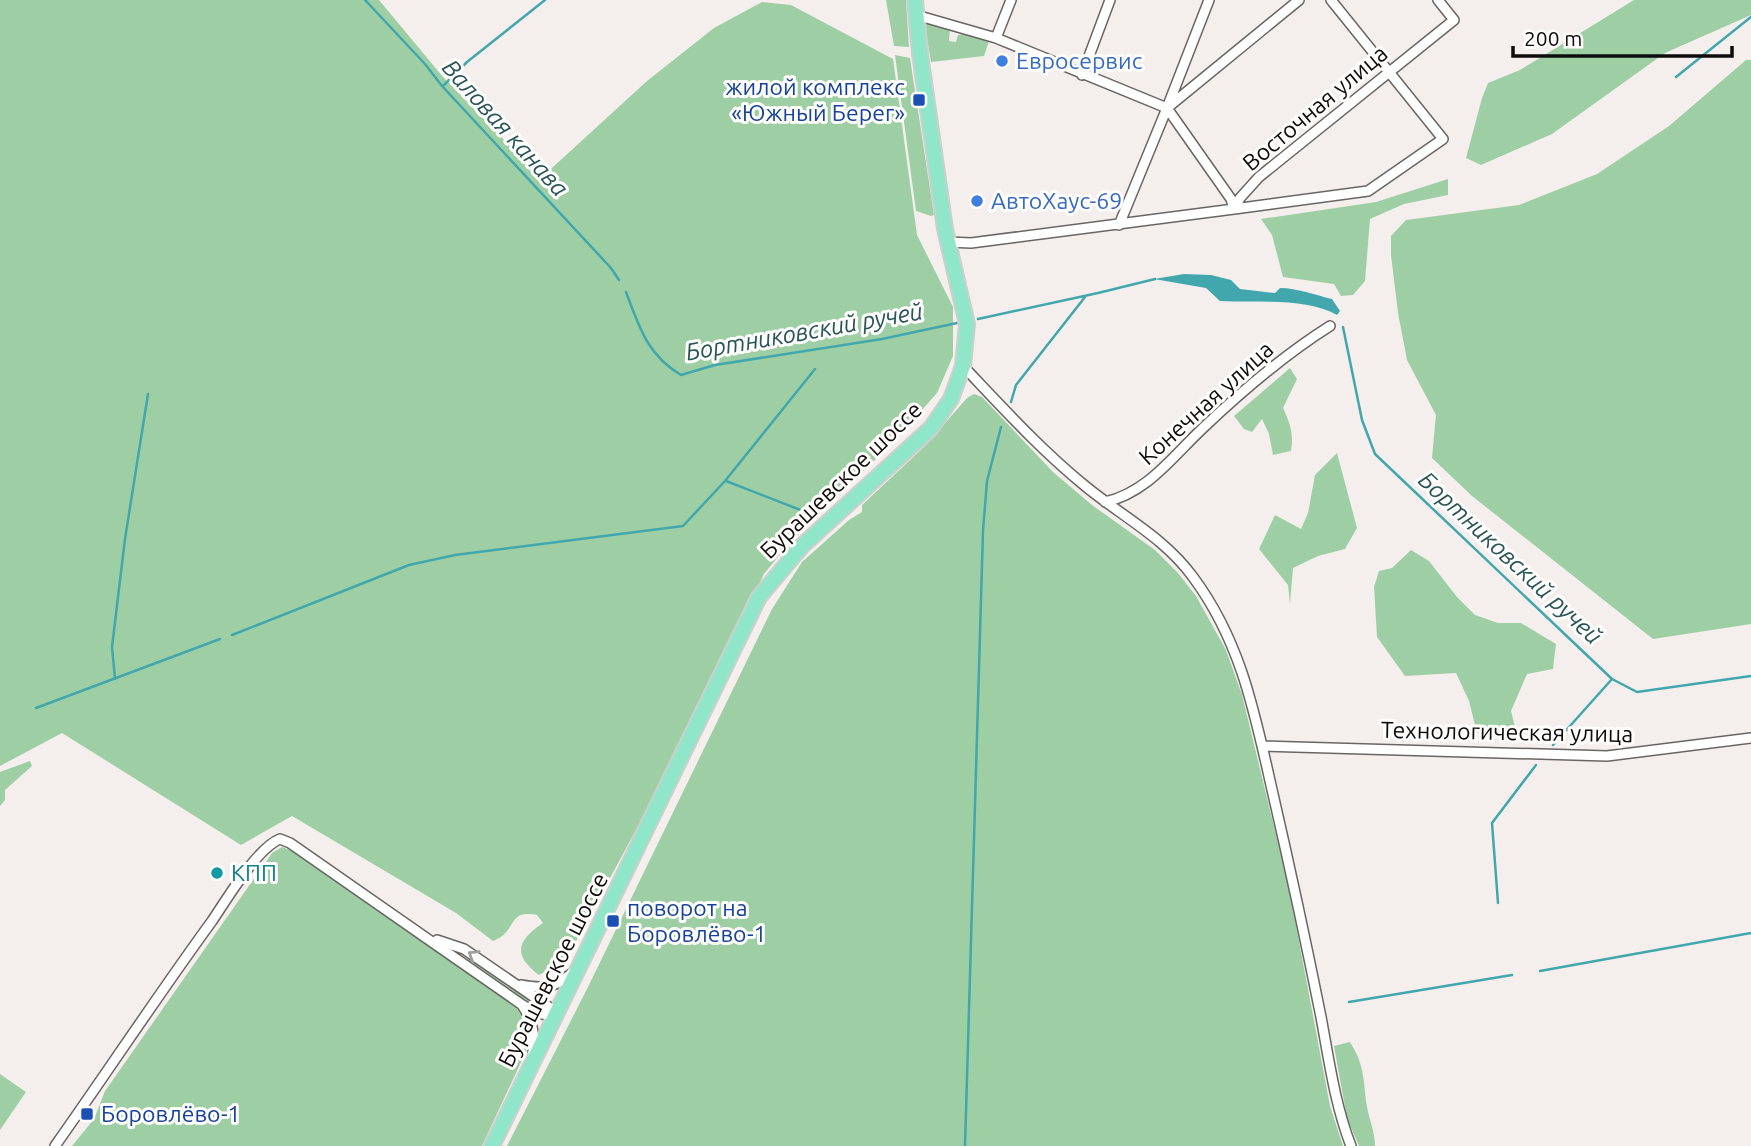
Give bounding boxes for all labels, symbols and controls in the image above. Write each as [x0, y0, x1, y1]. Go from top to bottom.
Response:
scale bar [1513, 14, 1732, 58]
text: 200 m [1524, 26, 1582, 50]
street label: Восточная улица [1237, 40, 1392, 175]
place label: Евросервис [1016, 48, 1143, 73]
marker: Евросервис [994, 53, 1010, 69]
water label: Валовая канава [437, 54, 574, 202]
place label: жилой комплекс «Южный Берег» [725, 74, 905, 125]
marker: жилой комплекс «Южный Берег» [911, 92, 927, 108]
place label: АвтоХаус-69 [991, 188, 1122, 213]
marker: АвтоХаус-69 [969, 193, 985, 209]
water label: Бортниковский ручей [683, 297, 925, 366]
street label: Конечная улица [1134, 336, 1278, 469]
street label: Бурашевское шоссе [755, 396, 926, 563]
water label: Бортниковский ручей [1413, 466, 1607, 649]
street label: Технологическая улица [1381, 717, 1633, 746]
place label: КПП [231, 860, 277, 885]
marker: КПП [209, 865, 225, 881]
street label: Бурашевское шоссе [493, 869, 612, 1071]
place label: поворот на Боровлёво-1 [627, 895, 767, 946]
marker: поворот на Боровлёво-1 [605, 913, 621, 929]
one-way arrow [468, 951, 481, 964]
place label: Боровлёво-1 [101, 1101, 241, 1126]
marker: Боровлёво-1 [79, 1106, 95, 1122]

